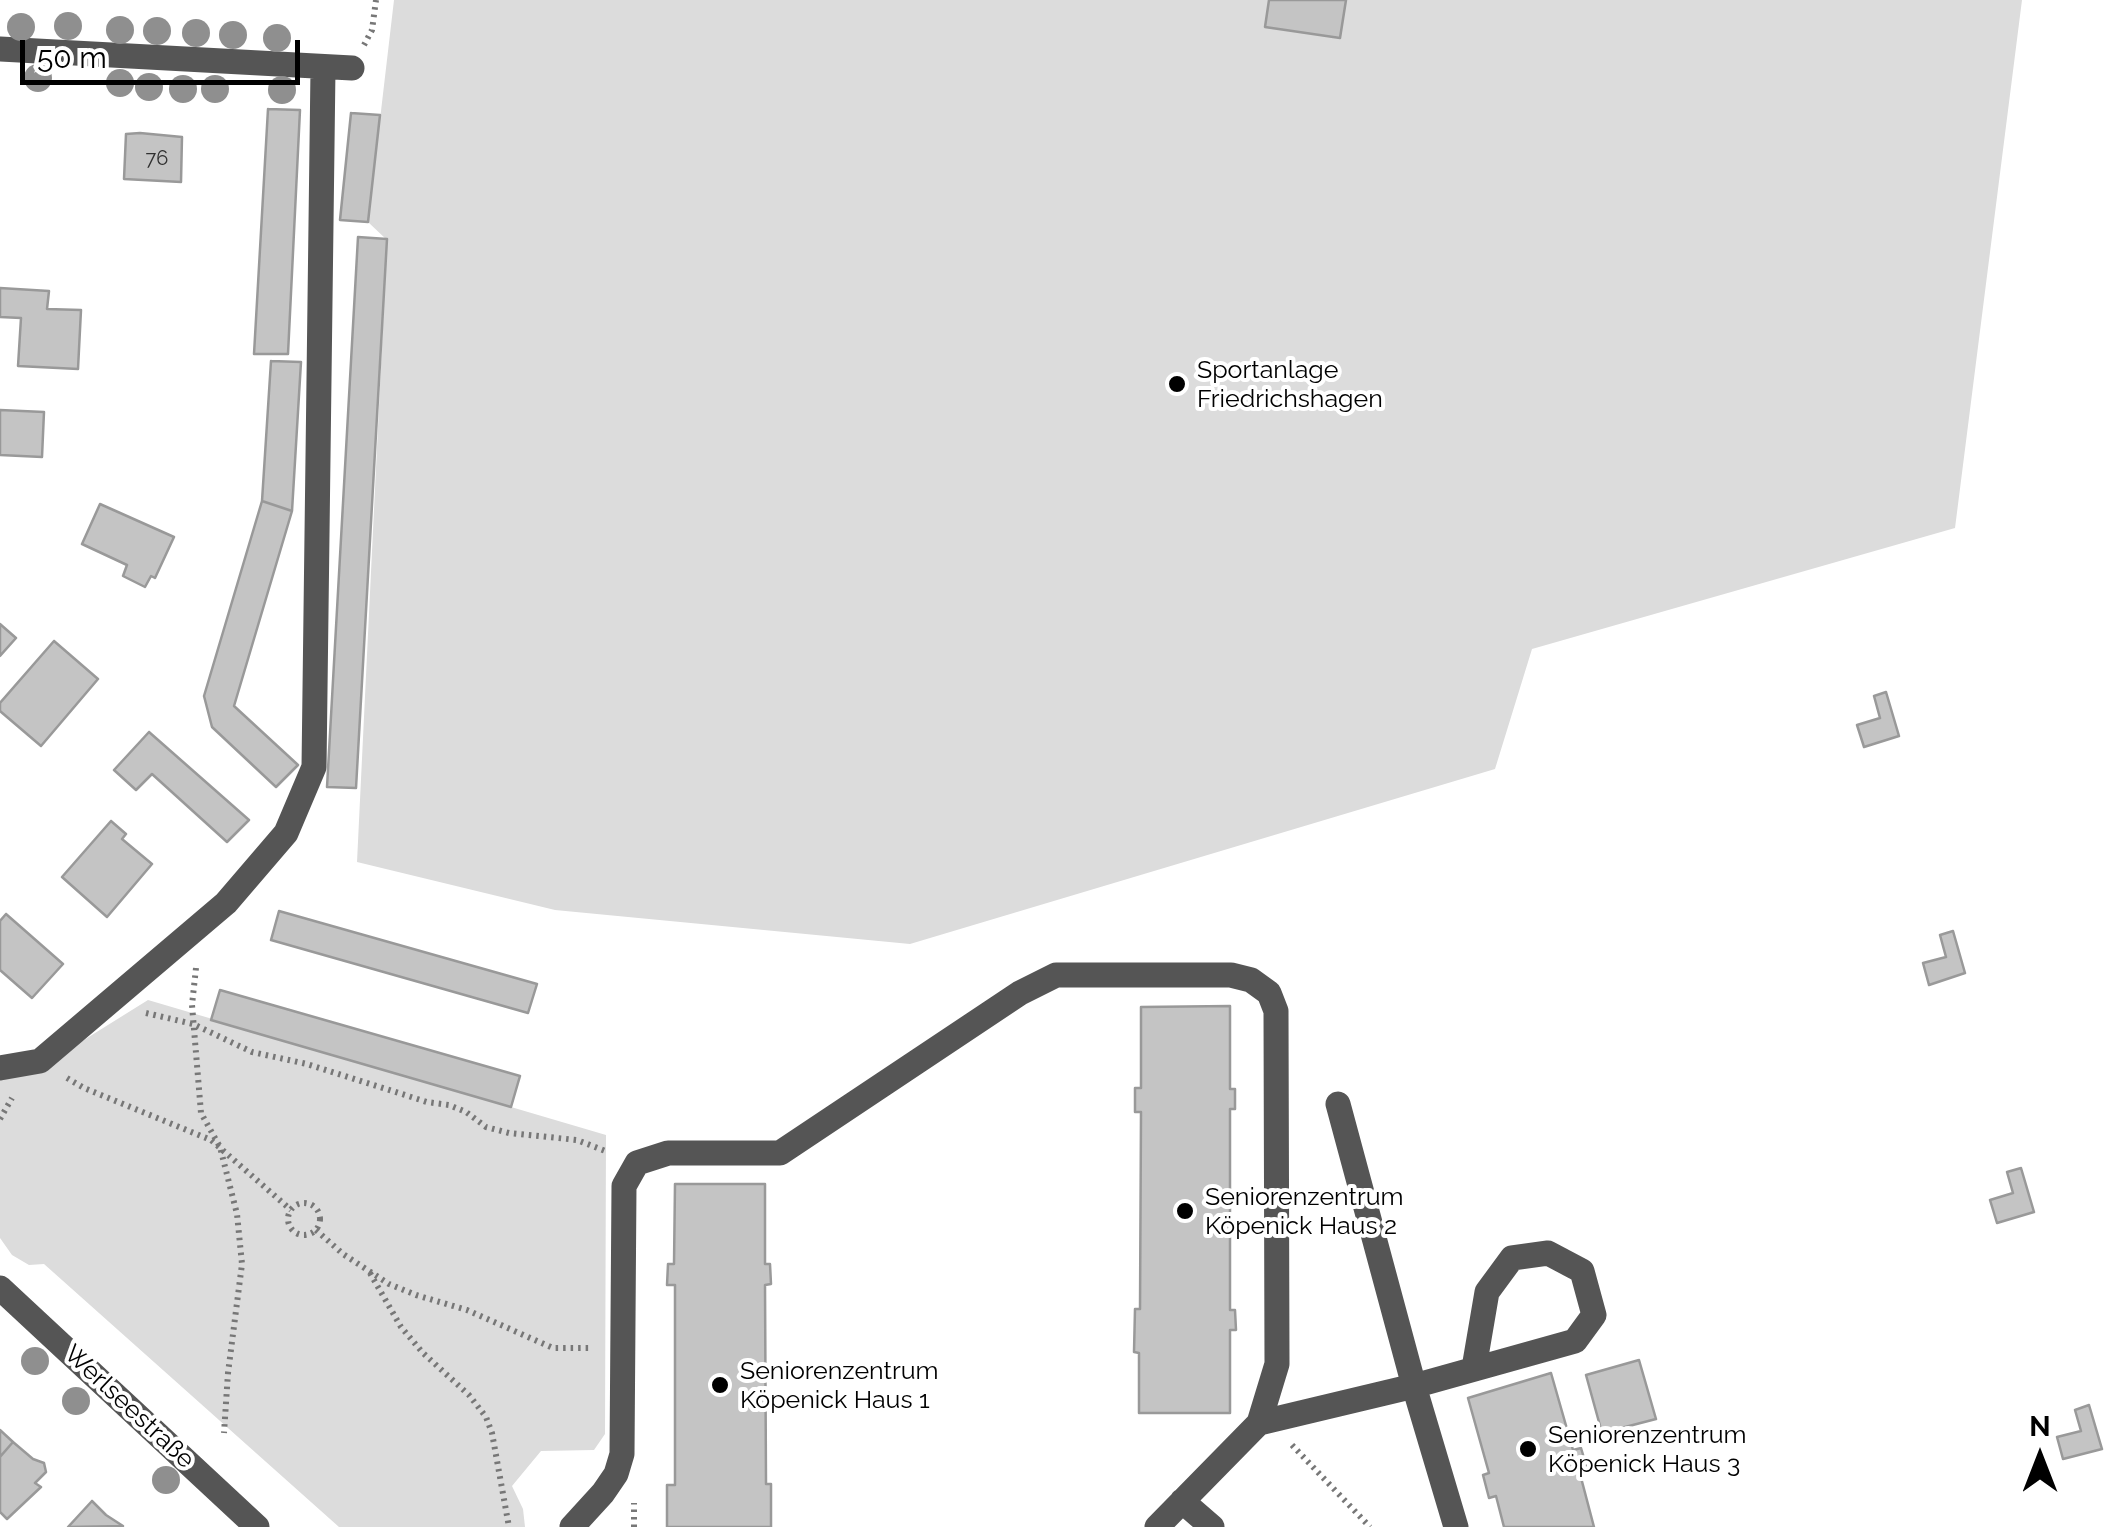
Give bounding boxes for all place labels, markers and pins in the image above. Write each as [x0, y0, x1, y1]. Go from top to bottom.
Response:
place label: Sportanlage Friedrichshagen [1197, 355, 1383, 414]
marker: Sportanlage Friedrichshagen [1166, 373, 1188, 395]
place label: Seniorenzentrum Köpenick Haus 2 [1205, 1182, 1403, 1241]
marker: Seniorenzentrum Köpenick Haus 2 [1174, 1200, 1196, 1222]
place label: Seniorenzentrum Köpenick Haus 1 [740, 1356, 938, 1415]
marker: Seniorenzentrum Köpenick Haus 1 [709, 1374, 731, 1396]
place label: Seniorenzentrum Köpenick Haus 3 [1548, 1420, 1746, 1479]
marker: Seniorenzentrum Köpenick Haus 3 [1517, 1438, 1539, 1460]

